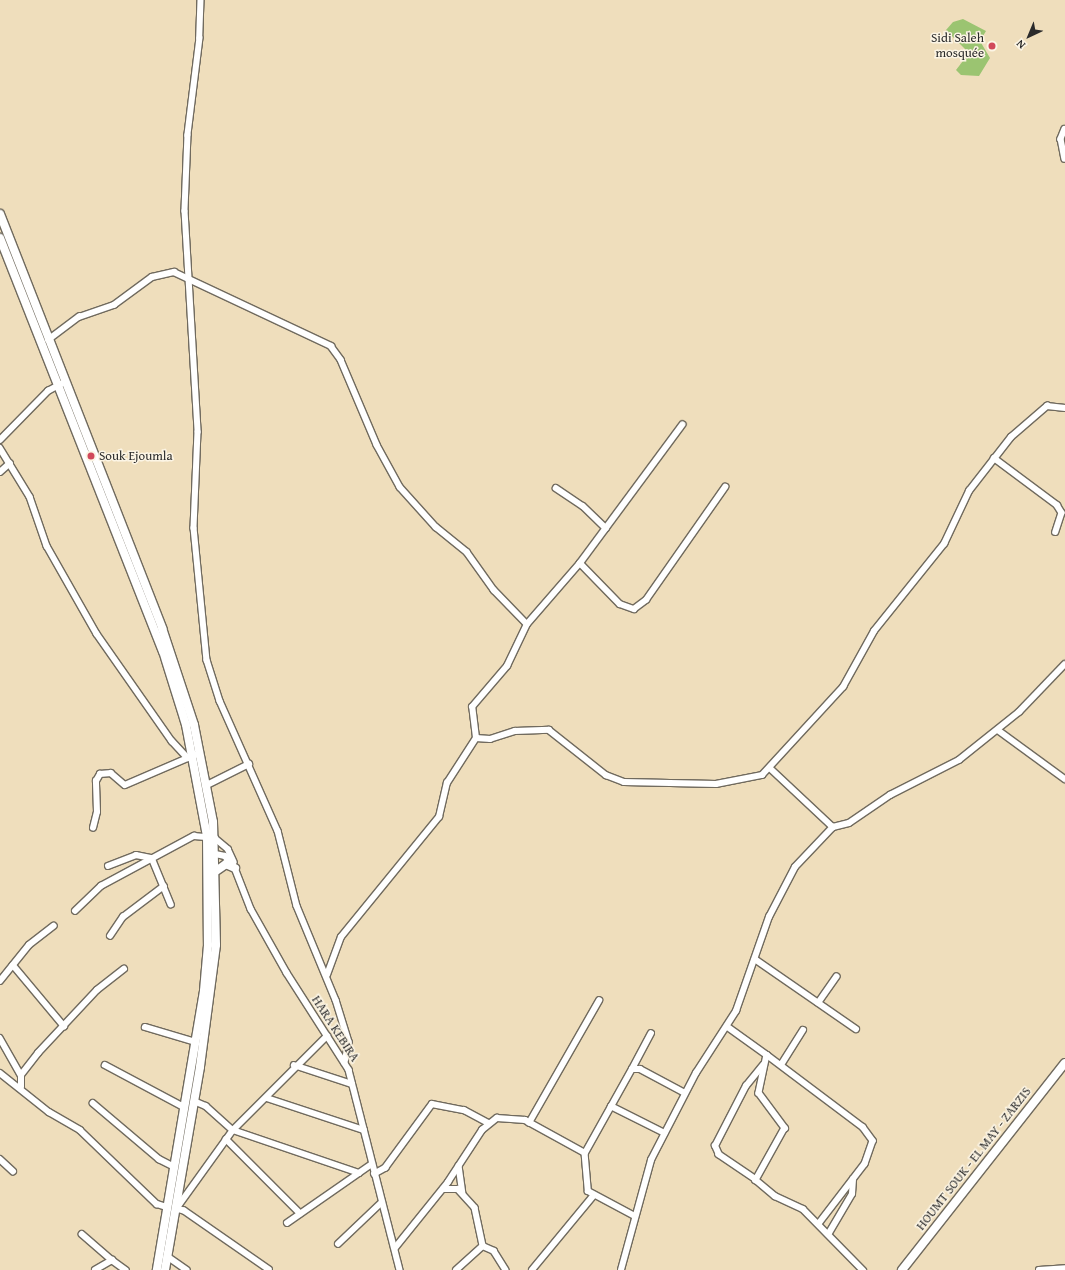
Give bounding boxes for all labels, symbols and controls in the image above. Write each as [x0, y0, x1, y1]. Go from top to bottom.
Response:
north arrow [1009, 16, 1049, 56]
place label: Sidi Saleh mosquée [931, 31, 984, 62]
text: N [1012, 36, 1029, 53]
marker: Sidi Saleh mosquée [987, 41, 997, 51]
place label: Souk Ejoumla [99, 448, 173, 464]
marker: Souk Ejoumla [86, 451, 96, 461]
street label: HARA KEBIRA [308, 993, 362, 1065]
street label: HOUMT SOUK - EL MAY - ZARZIS [913, 1084, 1035, 1234]

